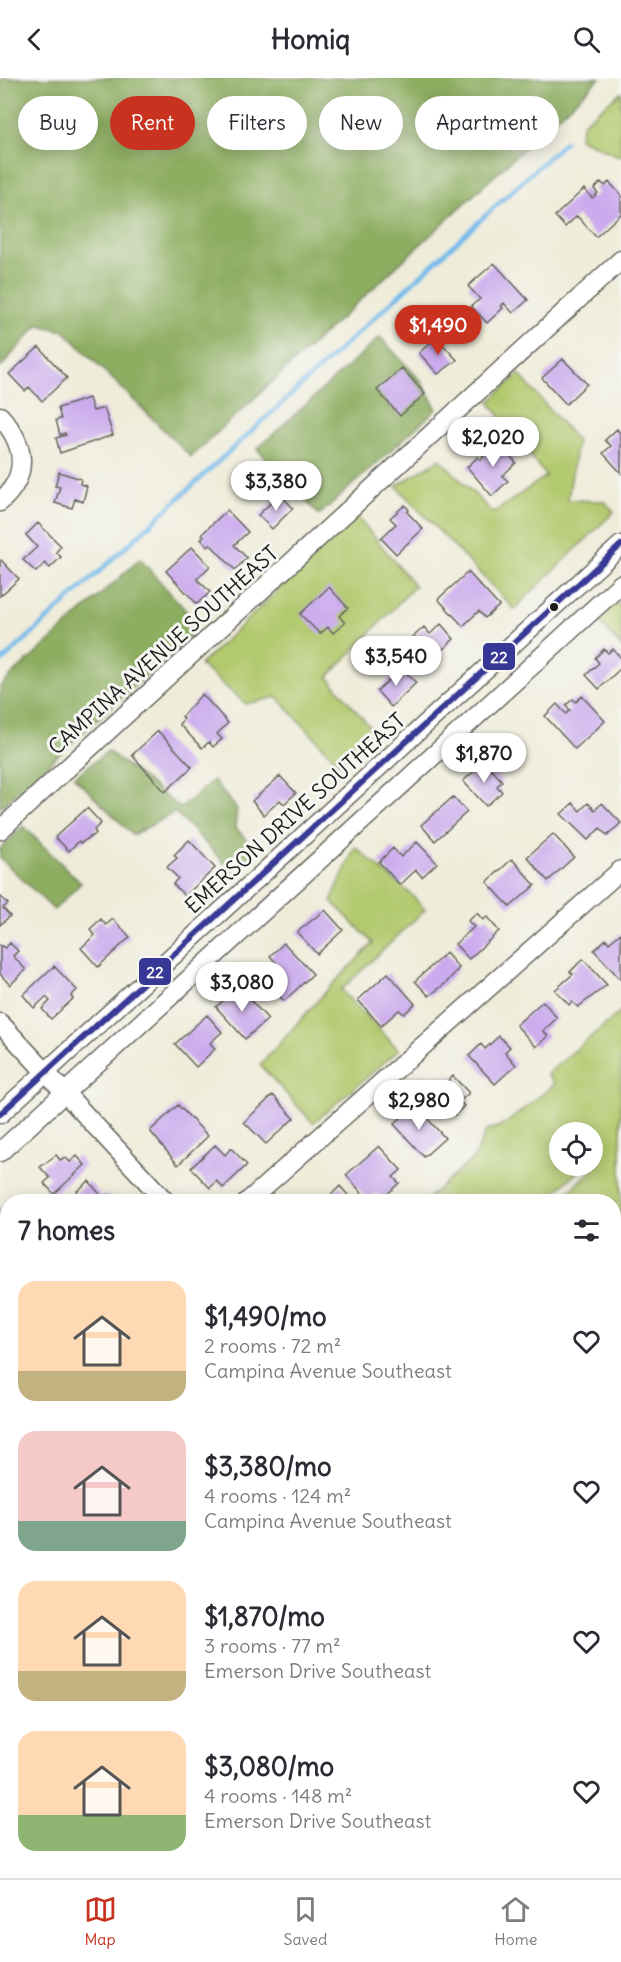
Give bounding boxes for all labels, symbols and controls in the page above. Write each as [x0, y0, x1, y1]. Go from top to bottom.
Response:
text: Homiq [271, 22, 350, 56]
icon: back [18, 23, 51, 56]
icon: search [570, 23, 603, 56]
chip: Buy [18, 96, 98, 150]
chip: Rent [110, 96, 195, 150]
chip: Filters [207, 96, 307, 150]
chip: New [319, 96, 403, 150]
chip: Apartment [415, 96, 559, 150]
pin: $1,490 [389, 305, 487, 356]
text: $1,490 [409, 312, 467, 337]
pin: $2,020 [444, 417, 542, 468]
text: $2,020 [461, 424, 525, 449]
pin: $3,380 [227, 461, 325, 512]
text: $3,380 [245, 468, 307, 493]
street label: CAMPINA AVENUE SOUTHEAST [42, 539, 284, 761]
unlabelled marker [548, 601, 560, 613]
pin: $3,540 [347, 636, 445, 687]
line badge: 22 [482, 642, 516, 671]
text: $3,540 [365, 643, 427, 668]
text: 22 [490, 647, 508, 667]
street label: EMERSON DRIVE SOUTHEAST [179, 707, 411, 919]
pin: $1,870 [435, 733, 533, 784]
text: $1,870 [455, 740, 513, 765]
line badge: 22 [138, 957, 172, 986]
text: 22 [146, 962, 164, 982]
pin: $3,080 [193, 962, 291, 1013]
text: $3,080 [210, 969, 274, 994]
pin: $2,980 [370, 1080, 468, 1131]
text: $2,980 [388, 1087, 450, 1112]
map controls [549, 1122, 603, 1176]
button: locate [549, 1122, 603, 1176]
text: 7 homes [18, 1214, 115, 1247]
icon: filters [570, 1214, 603, 1247]
text: $1,490/mo [204, 1300, 327, 1333]
icon: home [66, 1305, 138, 1377]
icon: heart [570, 1325, 603, 1358]
text: 2 rooms · 72 m² [204, 1333, 341, 1358]
text: Campina Avenue Southeast [204, 1358, 452, 1383]
text: $3,380/mo [204, 1450, 332, 1483]
icon: home [66, 1455, 138, 1527]
icon: heart [570, 1475, 603, 1508]
text: 4 rooms · 124 m² [204, 1483, 351, 1508]
text: Campina Avenue Southeast [204, 1508, 452, 1533]
text: $1,870/mo [204, 1600, 325, 1633]
icon: home [66, 1605, 138, 1677]
icon: heart [570, 1625, 603, 1658]
text: 3 rooms · 77 m² [204, 1633, 341, 1658]
text: Emerson Drive Southeast [204, 1658, 431, 1683]
text: $3,080/mo [204, 1750, 334, 1783]
icon: home [66, 1755, 138, 1827]
icon: heart [570, 1775, 603, 1808]
text: 4 rooms · 148 m² [204, 1783, 352, 1808]
text: Emerson Drive Southeast [204, 1808, 431, 1833]
tab: Map [84, 1893, 117, 1949]
tab: Saved [284, 1893, 327, 1949]
tab: Home [494, 1893, 537, 1949]

